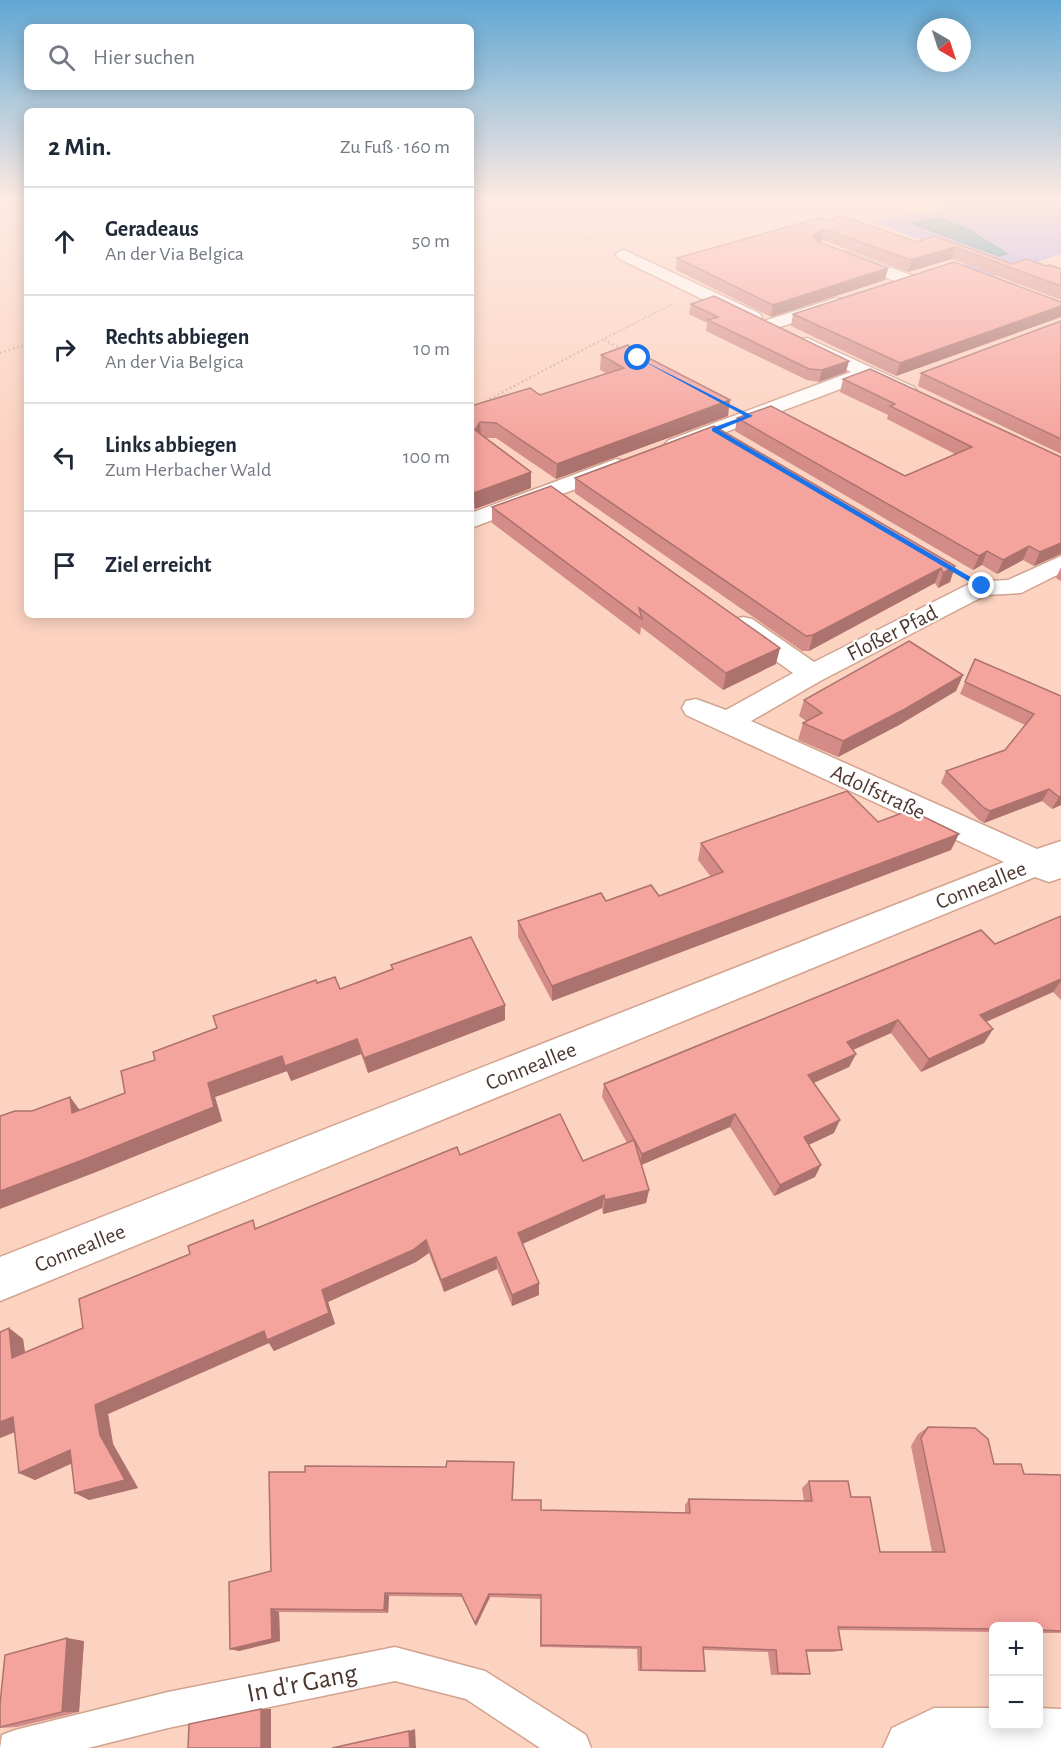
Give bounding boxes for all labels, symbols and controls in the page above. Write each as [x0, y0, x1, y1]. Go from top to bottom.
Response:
north arrow [917, 18, 971, 72]
search box [24, 24, 474, 90]
icon: search [45, 41, 78, 74]
text: Hier suchen [93, 46, 195, 68]
text: 2 Min. [48, 134, 111, 160]
text: Zu Fuß · 160 m [340, 137, 450, 157]
text: Geradeaus [105, 218, 199, 240]
icon: ahead [48, 225, 81, 258]
text: 50 m [412, 231, 450, 251]
text: An der Via Belgica [105, 244, 244, 264]
text: Rechts abbiegen [105, 326, 249, 348]
icon: right [48, 333, 81, 366]
text: 10 m [413, 339, 450, 359]
route start [624, 344, 650, 370]
text: An der Via Belgica [105, 352, 244, 372]
text: Links abbiegen [105, 434, 237, 456]
icon: left [48, 441, 81, 474]
text: 100 m [403, 447, 450, 467]
text: Zum Herbacher Wald [105, 460, 271, 480]
icon: arrive [48, 549, 81, 582]
text: Ziel erreicht [105, 554, 212, 576]
route end [968, 572, 994, 598]
street label: Floßer Pfad [843, 601, 941, 665]
street label: Adolfstraße [828, 761, 928, 823]
street label: Conneallee [933, 857, 1029, 913]
street label: Conneallee [483, 1038, 579, 1094]
street label: Conneallee [32, 1220, 128, 1276]
map controls [989, 1622, 1043, 1730]
button: + [989, 1622, 1043, 1676]
street label: In d'r Gang [245, 1659, 360, 1707]
button: − [989, 1676, 1043, 1730]

